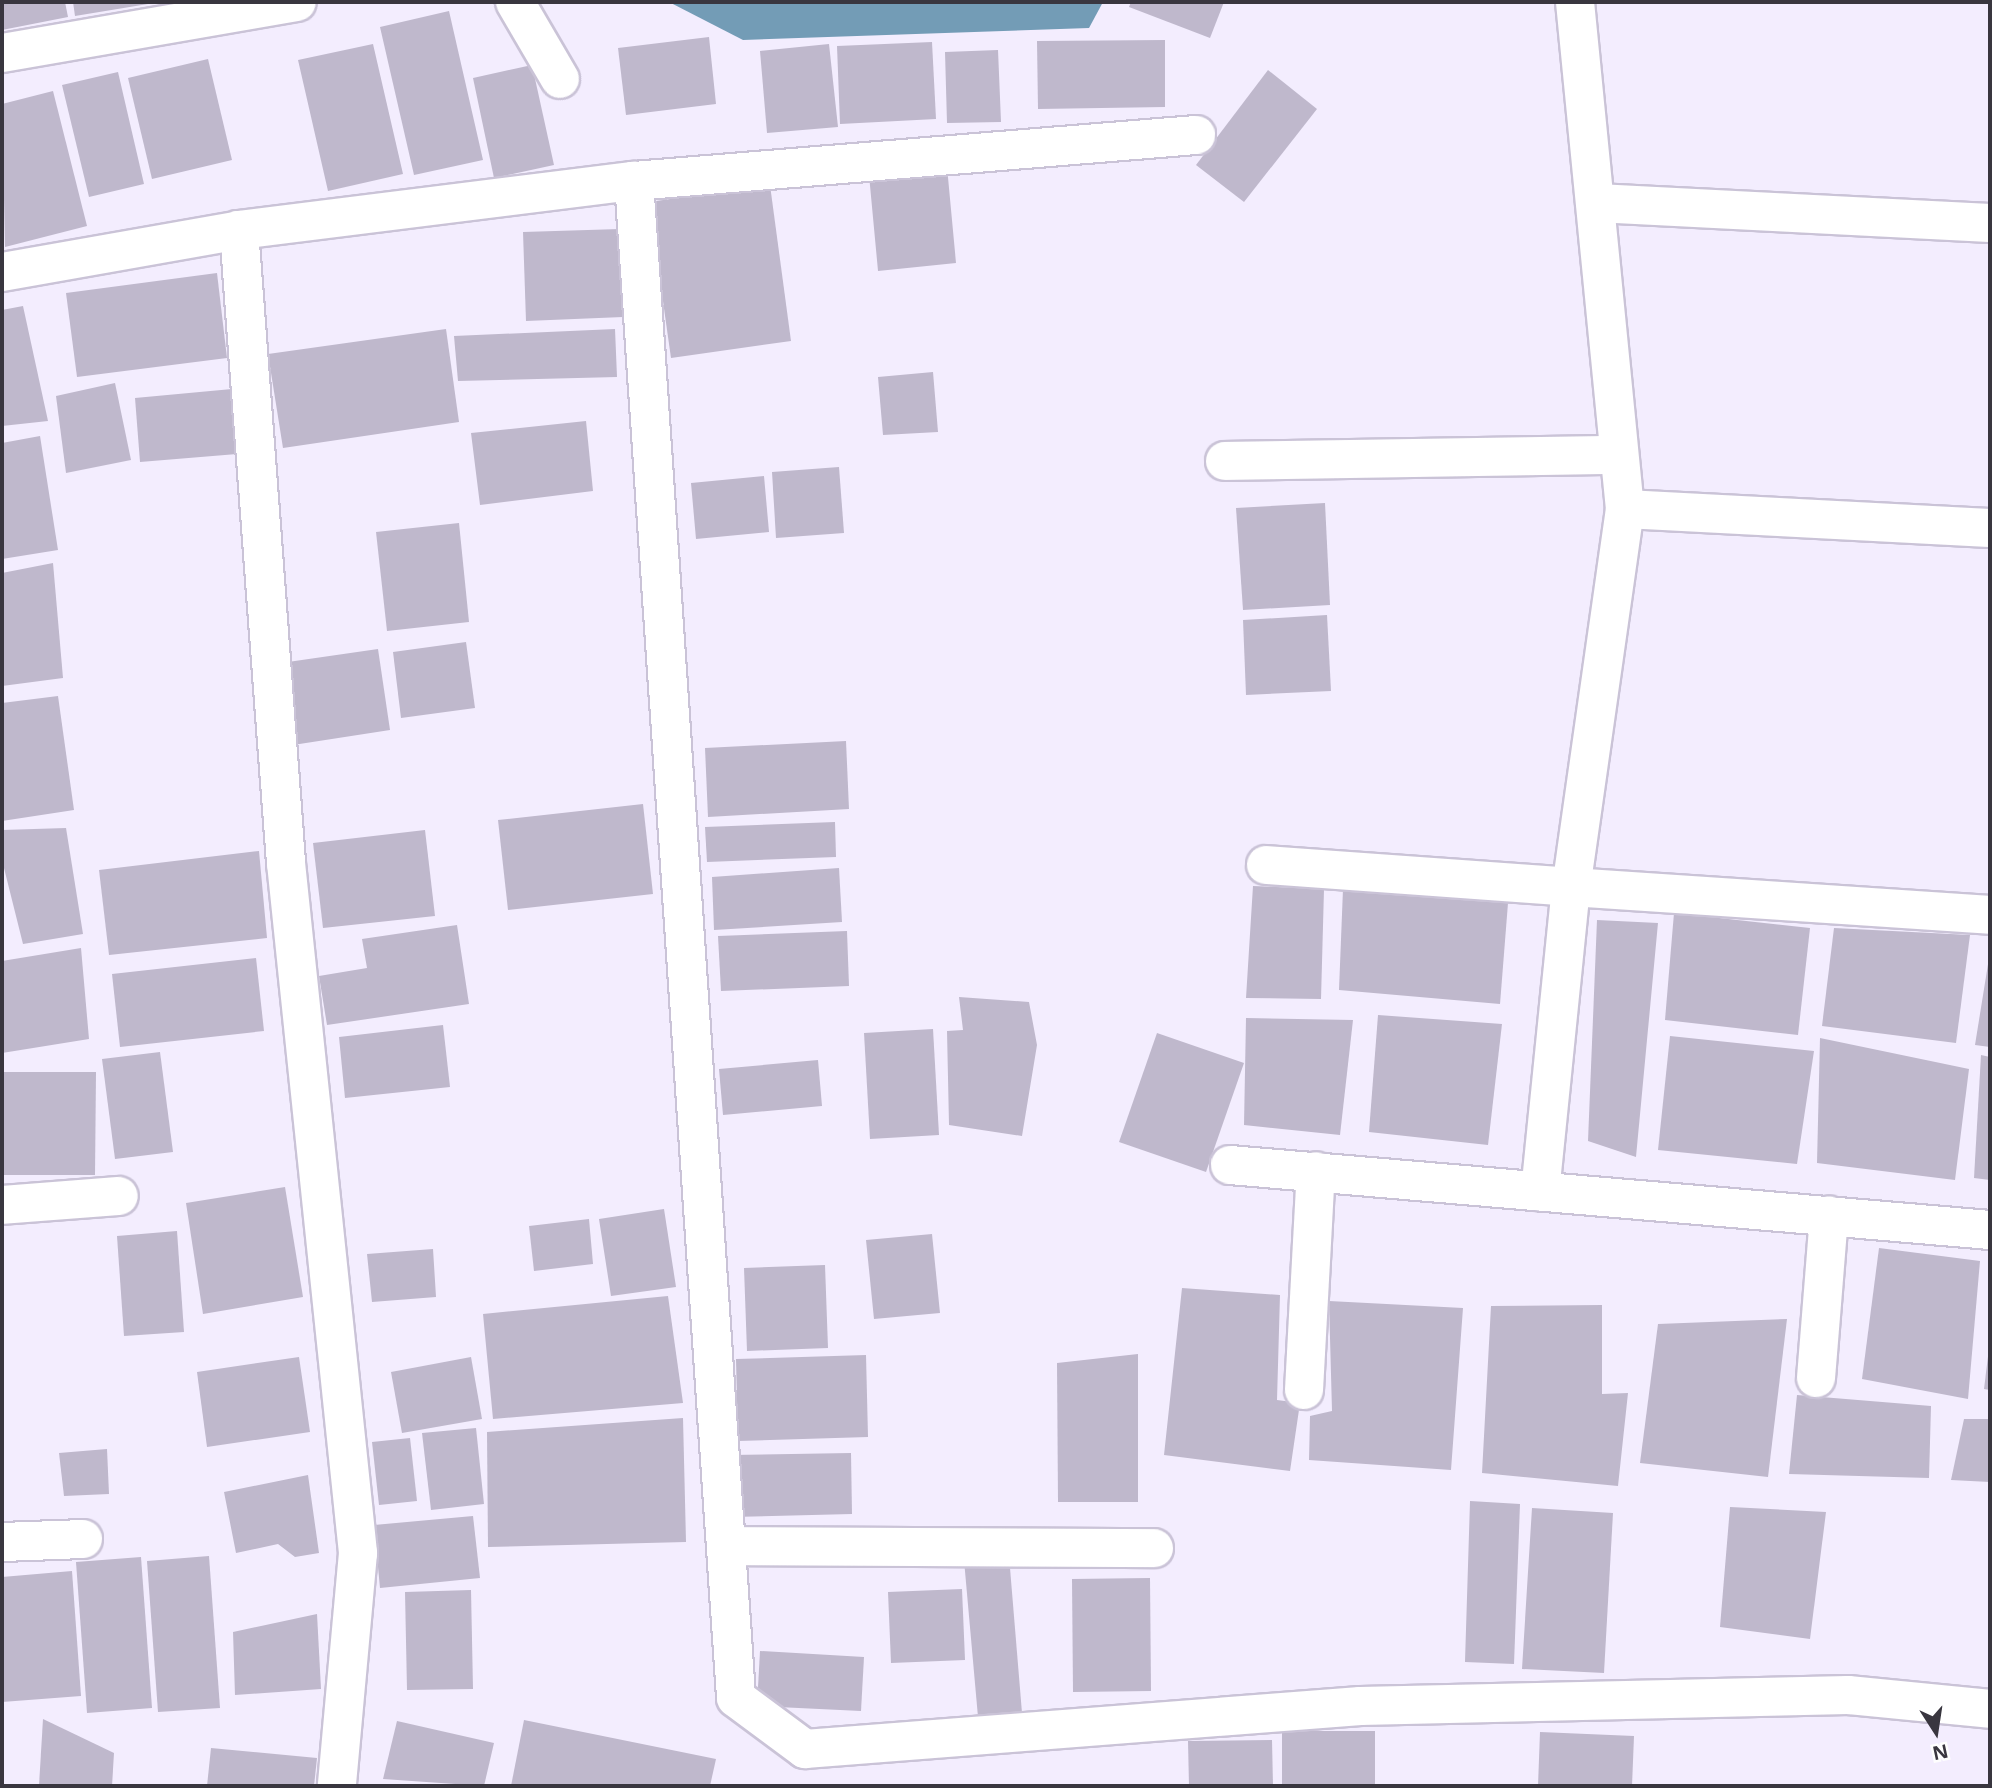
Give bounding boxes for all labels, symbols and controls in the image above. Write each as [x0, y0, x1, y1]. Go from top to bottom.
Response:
north arrow [1901, 1697, 1971, 1767]
text: N [1930, 1738, 1951, 1767]

